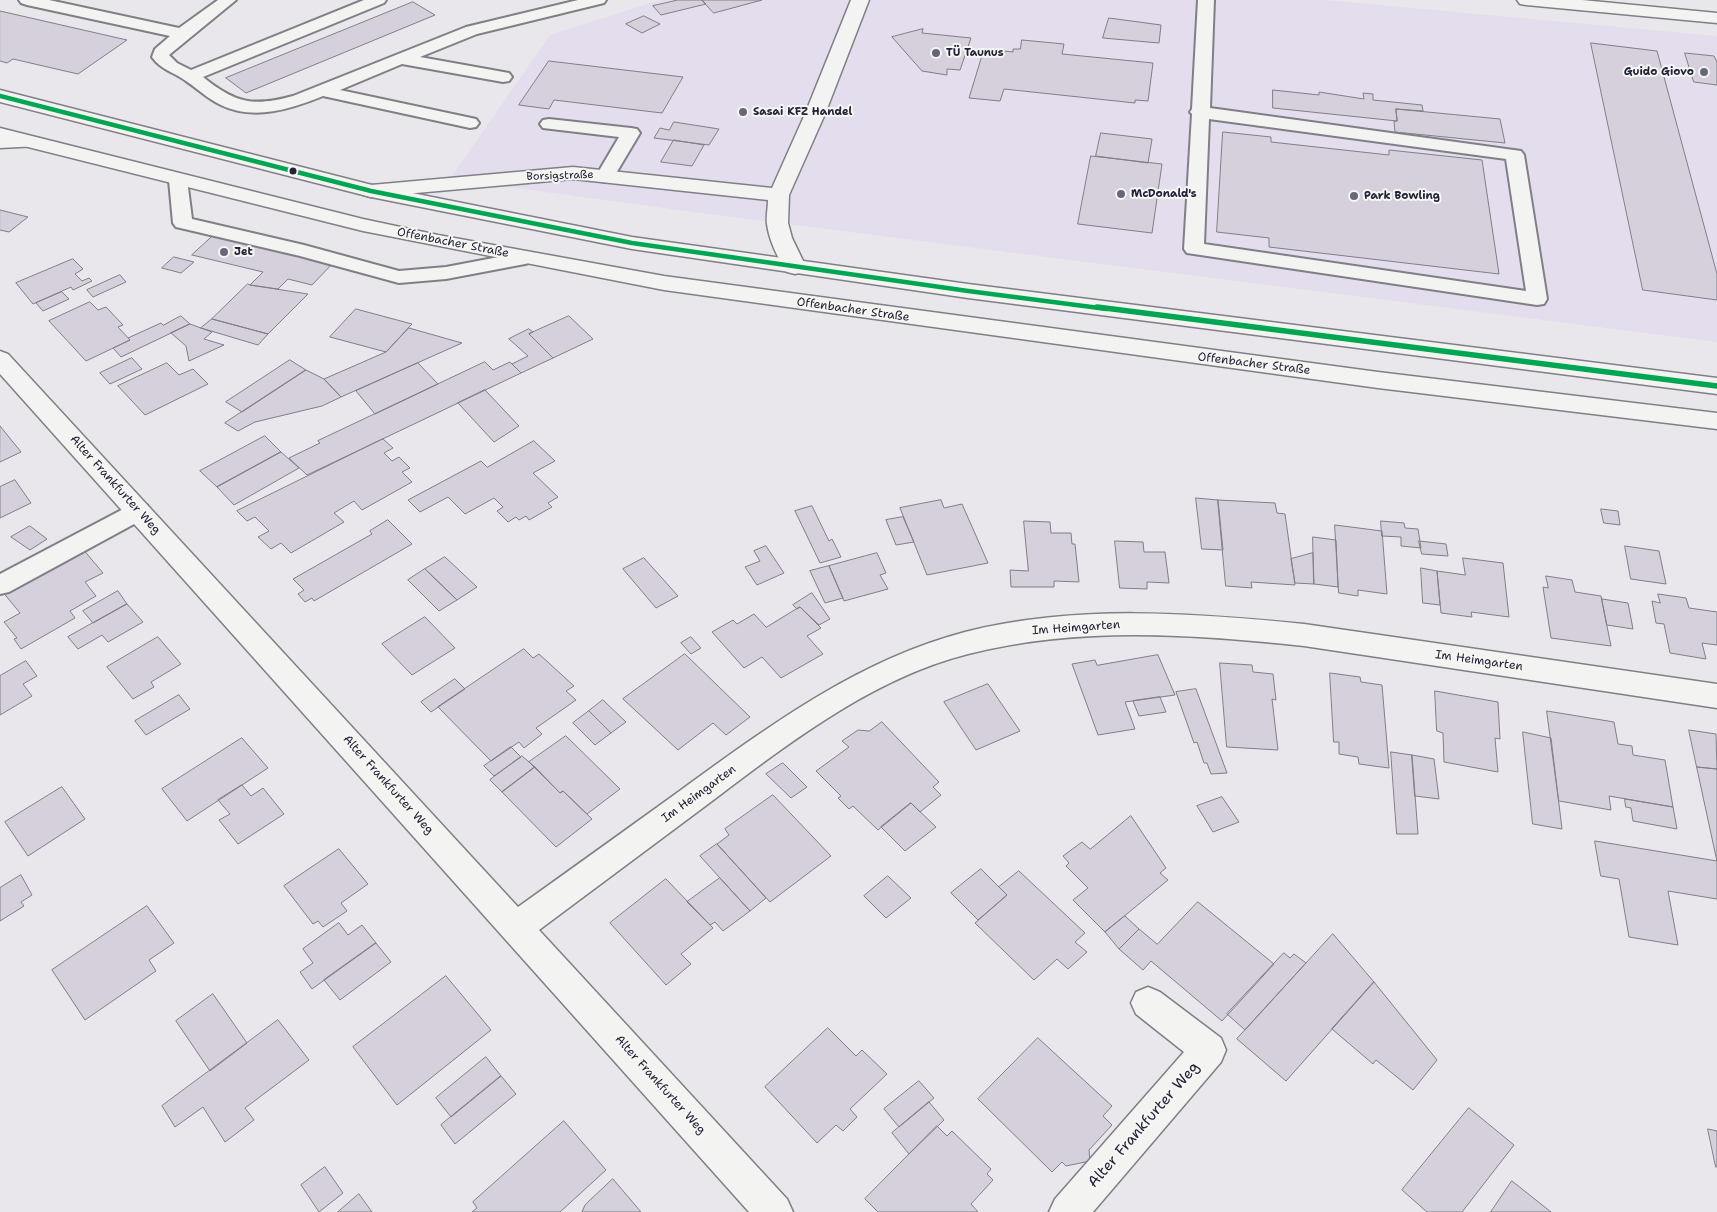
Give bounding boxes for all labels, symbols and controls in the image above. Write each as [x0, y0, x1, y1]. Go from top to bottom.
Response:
place label: TÜ Taunus [946, 46, 1004, 60]
marker: TÜ Taunus [930, 47, 942, 59]
place label: Guido Giovo [1624, 65, 1694, 79]
marker: Guido Giovo [1698, 66, 1710, 78]
place label: Sasai KFZ Handel [753, 105, 852, 119]
marker: Sasai KFZ Handel [737, 106, 749, 118]
unlabelled marker [288, 166, 298, 176]
street label: Borsigstraße [526, 168, 594, 184]
place label: McDonald's [1131, 187, 1197, 201]
marker: McDonald's [1115, 188, 1127, 200]
place label: Park Bowling [1364, 189, 1440, 203]
marker: Park Bowling [1348, 190, 1360, 202]
street label: Offenbacher Straße [396, 225, 510, 261]
place label: Jet [234, 245, 253, 259]
marker: Jet [218, 246, 230, 258]
street label: Offenbacher Straße [796, 295, 910, 325]
street label: Offenbacher Straße [1197, 350, 1311, 378]
street label: Alter Frankfurter Weg [67, 432, 163, 538]
street label: Im Heimgarten [1031, 618, 1121, 638]
street label: Im Heimgarten [1434, 648, 1524, 674]
street label: Alter Frankfurter Weg [340, 732, 436, 838]
street label: Im Heimgarten [659, 762, 739, 826]
street label: Alter Frankfurter Weg [612, 1032, 708, 1138]
street label: Alter Frankfurter Weg [1085, 1058, 1203, 1192]

